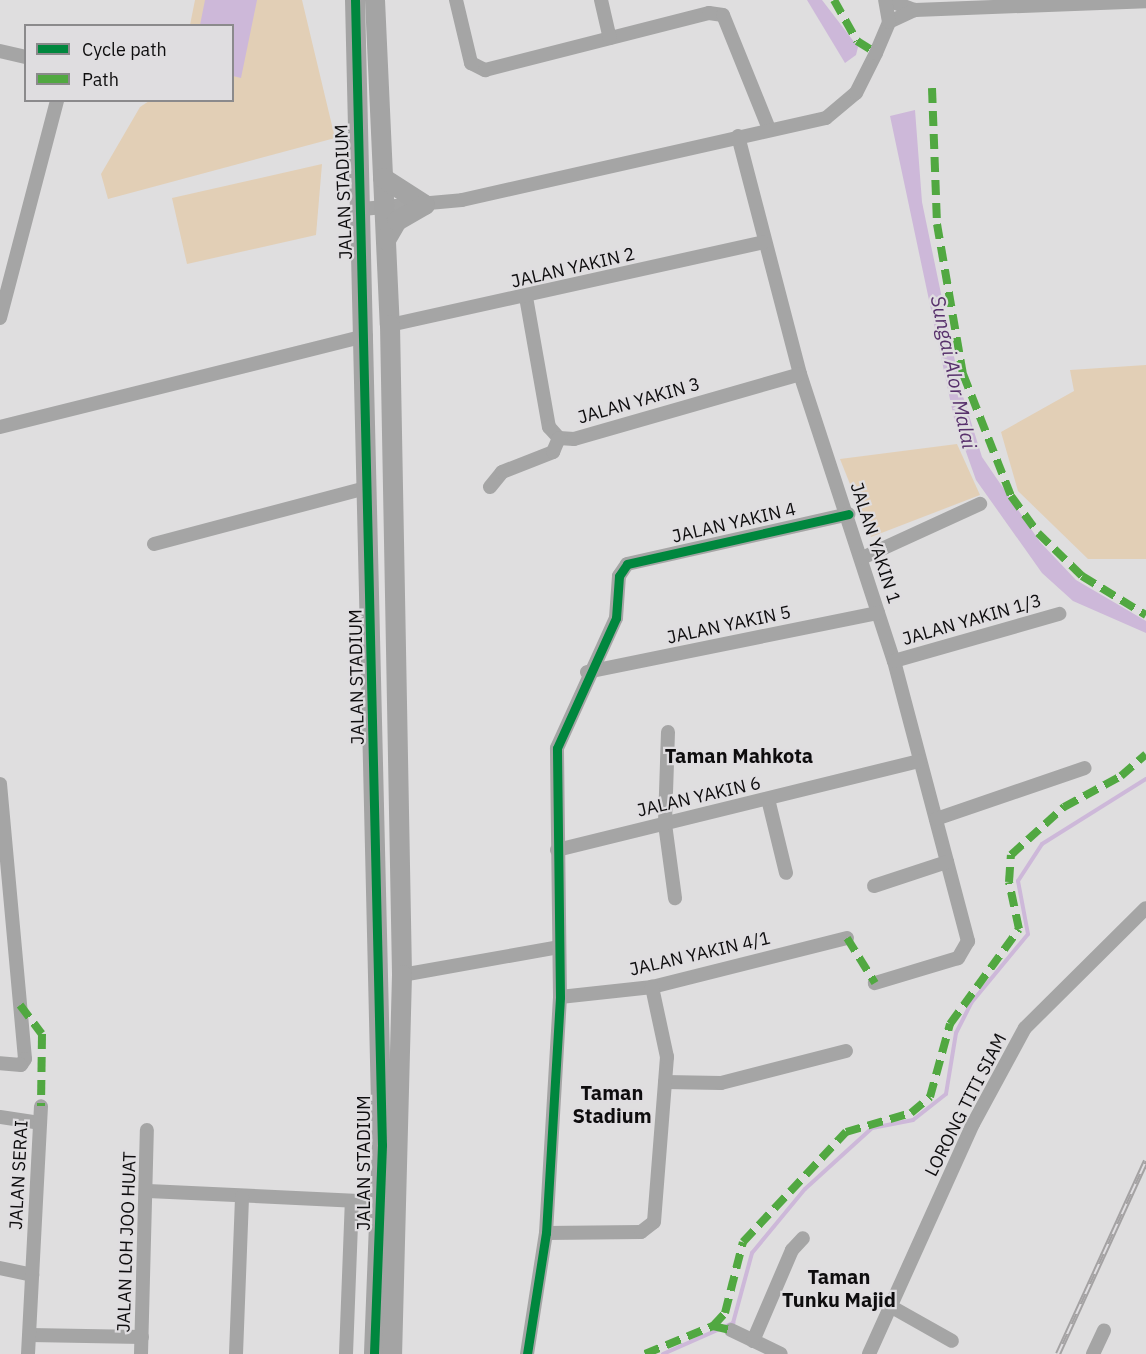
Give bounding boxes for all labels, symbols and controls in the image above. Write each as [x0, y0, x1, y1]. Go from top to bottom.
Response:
legend [24, 24, 234, 102]
text: Cycle path [82, 38, 167, 61]
text: Path [82, 68, 119, 91]
street label: JALAN STADIUM [331, 124, 357, 260]
street label: JALAN YAKIN 2 [509, 243, 637, 293]
water label: Sungai Alor Malai [926, 293, 982, 451]
street label: JALAN YAKIN 3 [575, 373, 703, 429]
street label: JALAN YAKIN 1 [845, 480, 905, 606]
street label: JALAN YAKIN 4 [670, 498, 798, 548]
street label: JALAN YAKIN 1/3 [900, 590, 1044, 650]
street label: JALAN YAKIN 5 [665, 601, 793, 649]
street label: JALAN STADIUM [345, 609, 369, 745]
district label: Taman Mahkota [665, 743, 813, 767]
street label: JALAN YAKIN 6 [635, 772, 763, 822]
street label: JALAN YAKIN 4/1 [628, 927, 772, 981]
street label: LORONG TITI SIAM [921, 1030, 1011, 1180]
district label: Taman Stadium [572, 1080, 652, 1127]
street label: JALAN STADIUM [353, 1095, 375, 1231]
street label: JALAN SERAI [5, 1120, 33, 1230]
street label: JALAN LOH JOO HUAT [113, 1151, 141, 1333]
district label: Taman Tunku Majid [782, 1265, 896, 1312]

